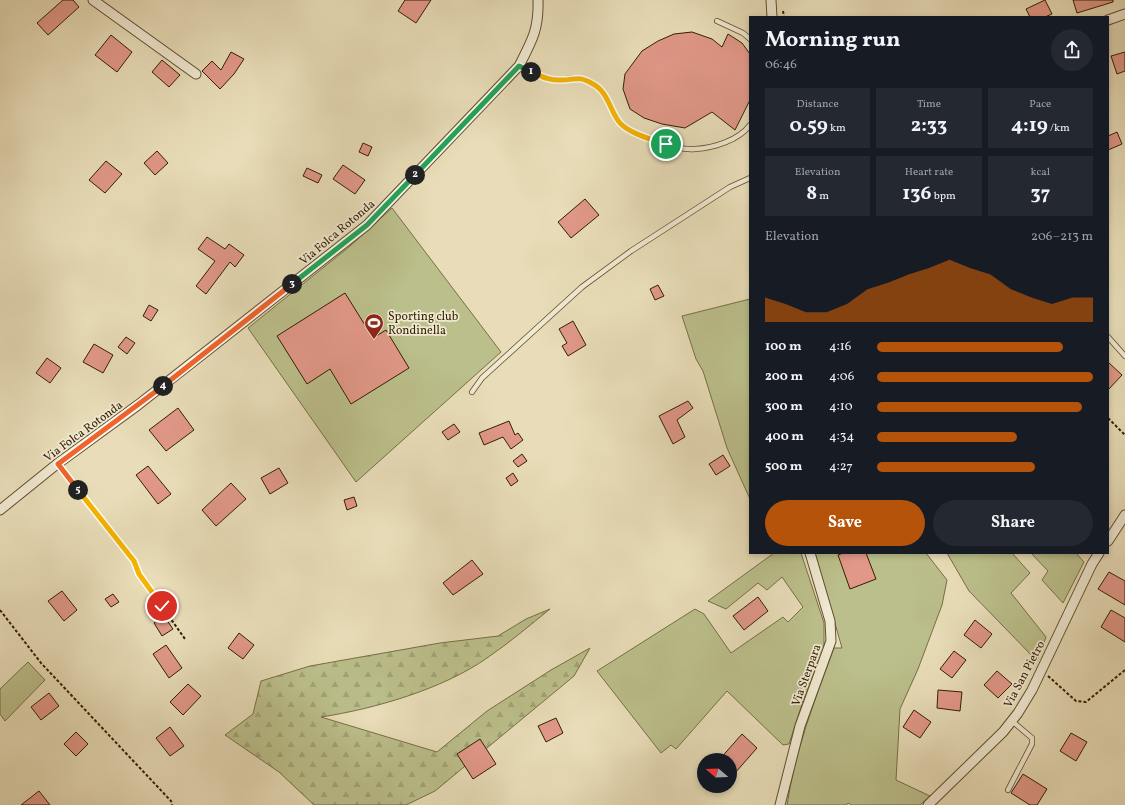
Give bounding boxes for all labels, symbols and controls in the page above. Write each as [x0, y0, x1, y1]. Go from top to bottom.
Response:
text: Morning run [765, 25, 900, 56]
button: share [1051, 29, 1093, 71]
text: 06:46 [765, 56, 797, 74]
pin: 1 [521, 62, 541, 82]
text: 1 [529, 64, 533, 79]
text: Distance [797, 97, 839, 112]
text: Time [917, 97, 941, 112]
text: Pace [1029, 97, 1051, 112]
text: 0.59 [790, 112, 828, 140]
text: 2:33 [911, 112, 947, 140]
text: 4:19 [1011, 112, 1048, 140]
text: km [828, 121, 846, 136]
text: /km [1048, 121, 1070, 136]
pin [649, 127, 683, 161]
icon: arrive [655, 133, 677, 155]
pin: 2 [405, 165, 425, 185]
text: Elevation [795, 165, 841, 180]
text: Heart rate [905, 165, 953, 180]
text: kcal [1031, 165, 1050, 180]
text: 2 [412, 167, 418, 182]
text: 8 [806, 180, 817, 208]
text: 136 [902, 180, 931, 208]
text: 37 [1030, 180, 1050, 208]
text: m [817, 189, 829, 204]
text: bpm [931, 189, 956, 204]
street label: Via Folca Rotonda [296, 196, 379, 269]
text: Elevation [765, 228, 819, 246]
text: 206–213 m [1031, 228, 1093, 246]
pin: 3 [282, 274, 302, 294]
text: 3 [289, 276, 295, 291]
place label: Sporting club Rondinella [388, 309, 459, 339]
sports icon: Sporting club Rondinella [363, 312, 385, 340]
text: 100 m [765, 338, 802, 356]
text: 4:16 [829, 338, 851, 356]
text: 200 m [765, 368, 803, 386]
text: 4:06 [829, 368, 854, 386]
pin: 4 [153, 376, 173, 396]
text: 4 [160, 378, 166, 393]
street label: Via Folca Rotonda [41, 398, 126, 466]
text: 300 m [765, 398, 803, 416]
text: 4:10 [829, 398, 853, 416]
text: 400 m [765, 428, 804, 446]
text: 4:34 [829, 428, 854, 446]
text: 500 m [765, 458, 802, 476]
text: 4:27 [829, 458, 853, 476]
pin: 5 [68, 480, 88, 500]
text: 5 [75, 482, 81, 497]
button: Save [765, 500, 925, 546]
button: Share [933, 500, 1093, 546]
pin [145, 589, 179, 623]
icon: check [151, 595, 173, 617]
street label: Via San Pietro [1001, 638, 1049, 711]
street label: Via Sterpara [788, 642, 826, 709]
north arrow [697, 753, 737, 793]
map controls [697, 753, 737, 793]

